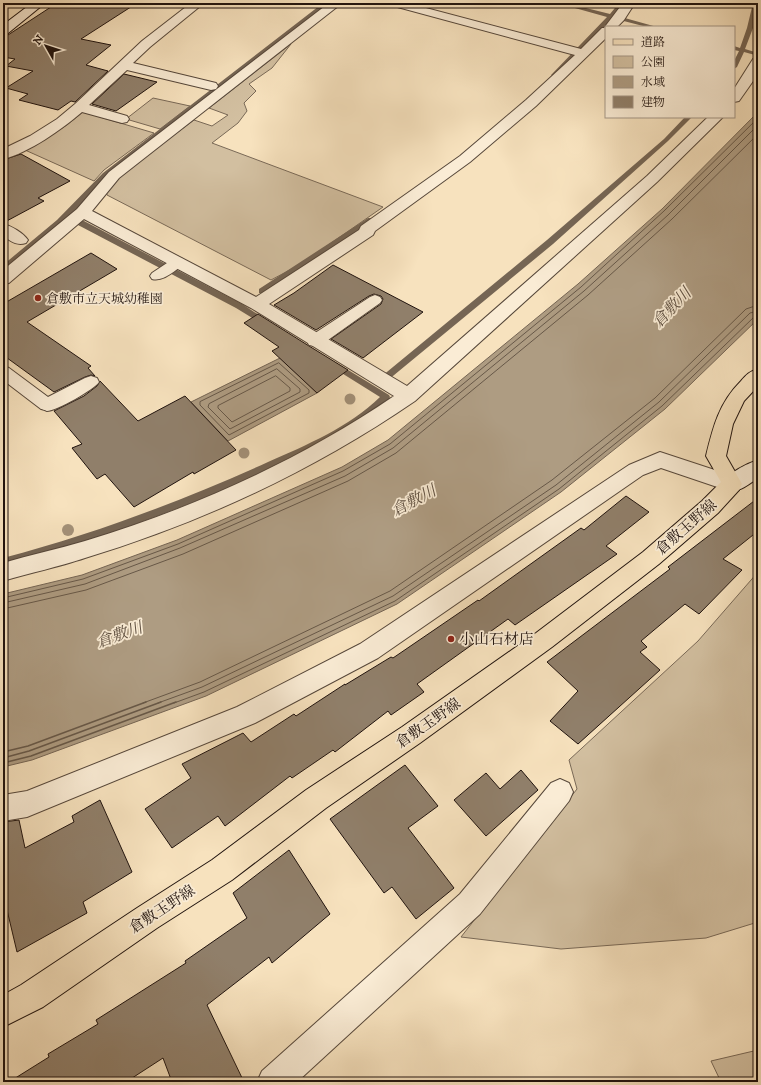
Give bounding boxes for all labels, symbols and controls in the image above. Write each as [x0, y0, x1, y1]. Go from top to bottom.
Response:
north arrow [26, 26, 66, 66]
legend [605, 26, 735, 118]
text: N [31, 32, 47, 48]
text: 道路 [641, 35, 665, 50]
text: 公園 [641, 55, 665, 70]
text: 水域 [641, 75, 665, 90]
text: 建物 [641, 95, 665, 110]
water label: 倉敷川 [648, 282, 697, 332]
place label: 倉敷市立天城幼稚園 [46, 291, 163, 307]
marker: 倉敷市立天城幼稚園 [33, 293, 43, 303]
water label: 倉敷川 [388, 480, 441, 521]
street label: 倉敷玉野線 [652, 496, 721, 559]
water label: 倉敷川 [93, 617, 147, 653]
place label: 小山石材店 [459, 630, 534, 649]
marker: 小山石材店 [446, 634, 456, 644]
street label: 倉敷玉野線 [392, 694, 464, 753]
street label: 倉敷玉野線 [126, 881, 199, 938]

